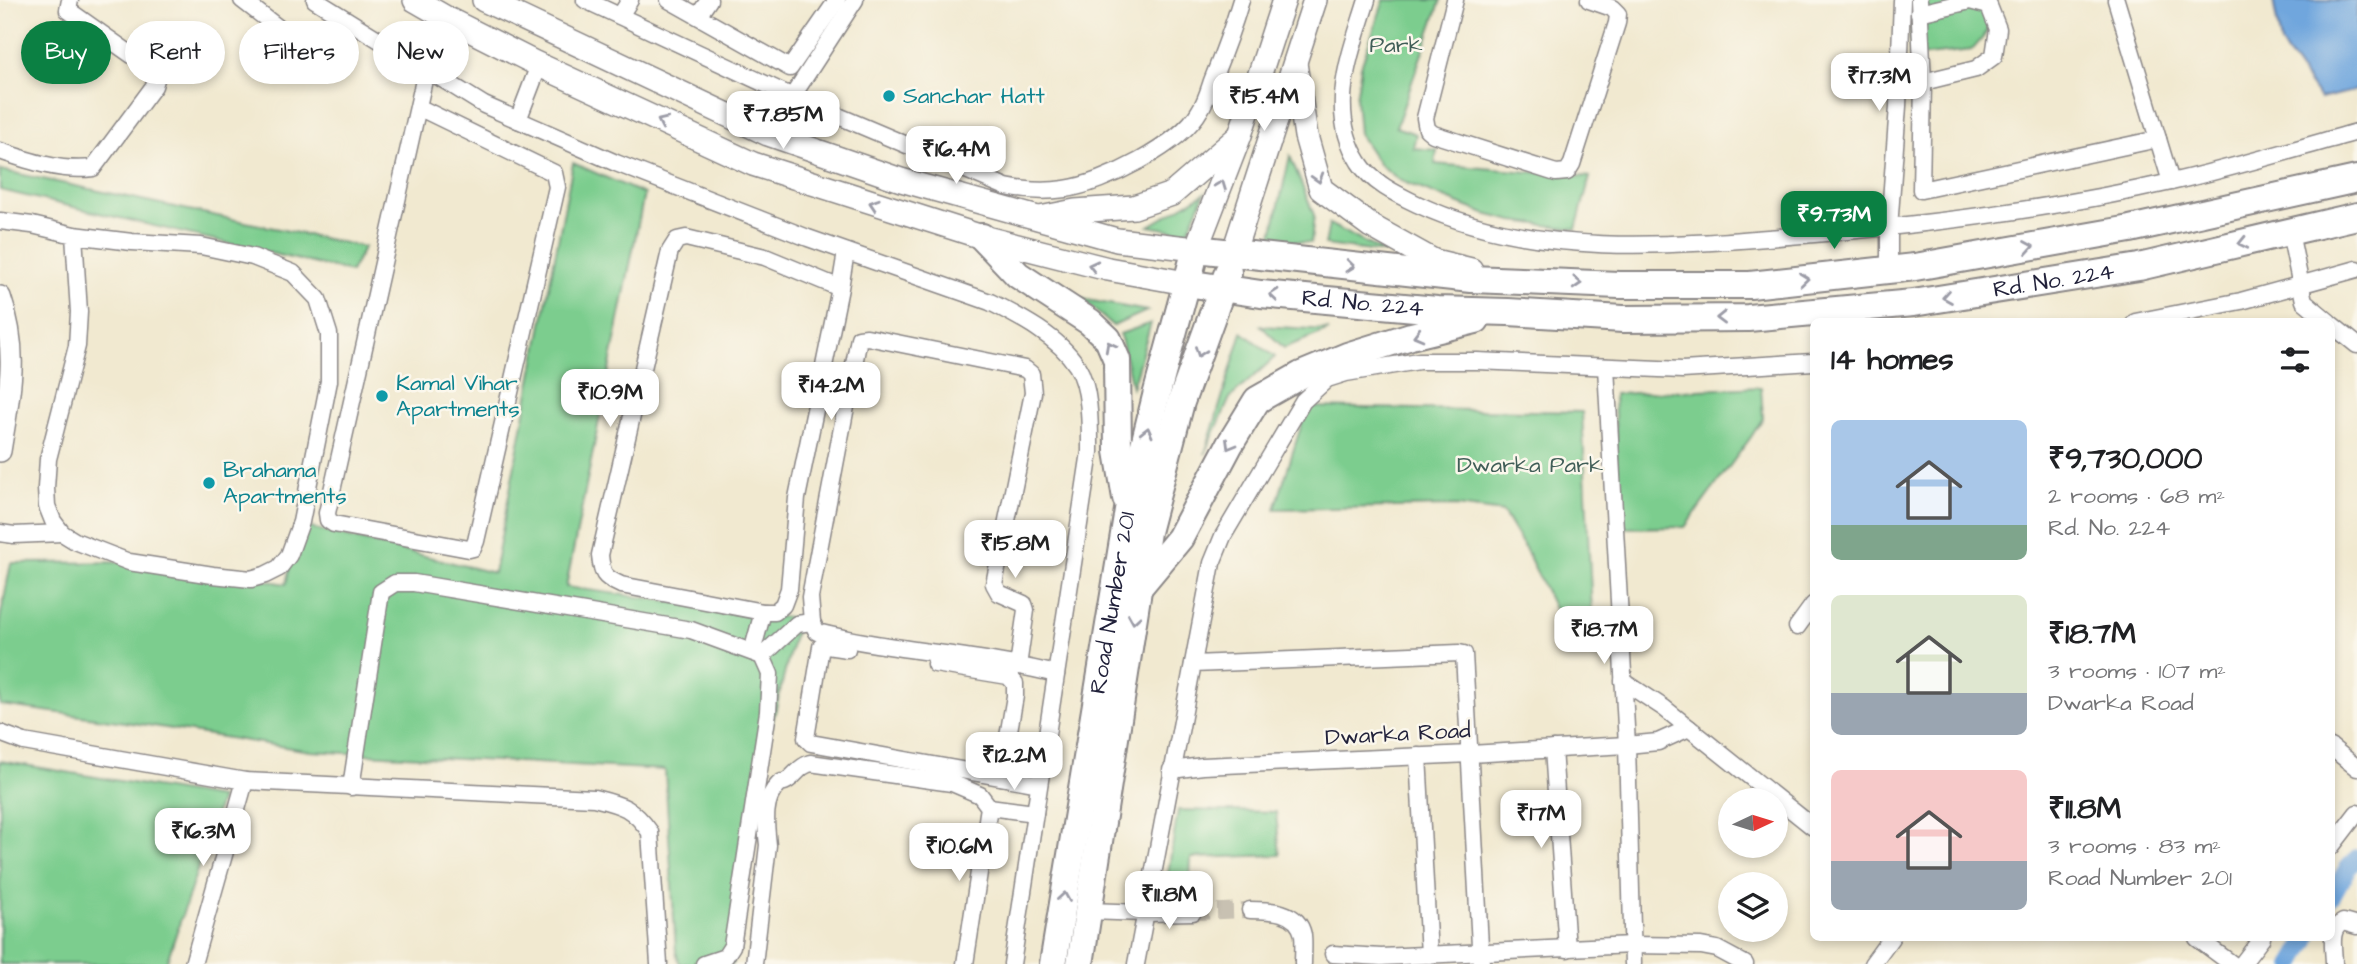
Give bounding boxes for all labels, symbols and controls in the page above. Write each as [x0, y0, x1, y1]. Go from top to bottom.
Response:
chip: Buy [21, 21, 111, 84]
chip: Rent [125, 21, 225, 84]
chip: Filters [239, 21, 359, 84]
chip: New [373, 21, 469, 84]
park label: Park [1369, 29, 1423, 61]
pin: ₹17.3M [1822, 54, 1936, 113]
text: ₹17.3M [1847, 60, 1911, 92]
pin: ₹15.4M [1207, 74, 1321, 133]
place label: Sanchar Hatt [903, 80, 1045, 112]
text: ₹15.4M [1229, 80, 1299, 112]
marker: Sanchar Hatt [881, 88, 897, 104]
pin: ₹7.85M [726, 92, 840, 151]
text: ₹7.85M [743, 98, 823, 130]
one-way arrow [657, 116, 669, 130]
pin: ₹16.4M [899, 127, 1013, 186]
text: ₹16.4M [922, 133, 990, 165]
one-way arrow [1310, 171, 1325, 183]
one-way arrow [1212, 180, 1226, 192]
pin: ₹9.73M [1777, 191, 1891, 251]
one-way arrow [868, 198, 881, 212]
text: ₹9.73M [1797, 198, 1871, 230]
one-way arrow [2237, 235, 2249, 249]
one-way arrow [2023, 240, 2035, 255]
street label: Rd. No. 224 [1991, 255, 2117, 306]
one-way arrow [1345, 258, 1356, 273]
one-way arrow [1087, 260, 1099, 274]
one-way arrow [1799, 272, 1810, 287]
one-way arrow [1571, 275, 1582, 290]
street label: Rd. No. 224 [1300, 282, 1426, 325]
one-way arrow [1268, 288, 1279, 303]
one-way arrow [1941, 290, 1953, 305]
one-way arrow [1715, 310, 1725, 326]
one-way arrow [1412, 327, 1424, 341]
text: 14 homes [1831, 339, 1954, 381]
one-way arrow [1104, 341, 1118, 353]
icon: filters [2276, 341, 2314, 379]
one-way arrow [1194, 345, 1208, 357]
pin: ₹14.2M [774, 362, 888, 422]
place label: Kamal Vihar Apartments [396, 367, 520, 425]
text: ₹14.2M [797, 369, 865, 401]
pin: ₹10.9M [553, 370, 667, 429]
text: ₹10.9M [577, 376, 643, 408]
marker: Kamal Vihar Apartments [374, 388, 390, 404]
one-way arrow [1139, 426, 1153, 438]
one-way arrow [1225, 438, 1238, 451]
text: ₹9,730,000 [2048, 438, 2202, 480]
icon: home [1887, 448, 1971, 532]
park label: Dwarka Park [1457, 449, 1603, 481]
place label: Brahama Apartments [223, 454, 347, 512]
marker: Brahama Apartments [201, 475, 217, 491]
text: 2 rooms · 68 m² [2048, 480, 2225, 512]
street label: Road Number 201 [1082, 509, 1143, 696]
text: Rd. No. 224 [2048, 512, 2170, 544]
pin: ₹15.8M [958, 520, 1072, 580]
text: ₹15.8M [980, 527, 1050, 559]
pin: ₹18.7M [1547, 606, 1661, 666]
text: ₹18.7M [1570, 613, 1638, 645]
text: ₹18.7M [2048, 613, 2136, 655]
one-way arrow [1127, 614, 1142, 625]
icon: home [1887, 623, 1971, 707]
text: 3 rooms · 107 m² [2048, 655, 2226, 687]
text: Dwarka Road [2048, 687, 2194, 719]
street label: Dwarka Road [1324, 714, 1472, 754]
pin: ₹12.2M [957, 732, 1071, 792]
text: ₹12.2M [982, 739, 1046, 771]
north arrow [1718, 788, 1788, 858]
map controls [1718, 788, 1788, 942]
text: ₹11.8M [2048, 788, 2121, 830]
pin: ₹17M [1500, 790, 1582, 850]
text: ₹17M [1516, 797, 1566, 829]
icon: home [1887, 798, 1971, 882]
pin: ₹16.3M [146, 808, 260, 868]
text: ₹16.3M [171, 815, 235, 847]
pin: ₹10.6M [902, 824, 1016, 883]
text: ₹10.6M [925, 830, 993, 862]
text: 3 rooms · 83 m² [2048, 830, 2221, 862]
text: Road Number 201 [2048, 862, 2232, 894]
pin: ₹11.8M [1112, 872, 1226, 931]
button: layers [1718, 872, 1788, 942]
text: ₹11.8M [1141, 878, 1197, 910]
one-way arrow [1056, 891, 1071, 903]

